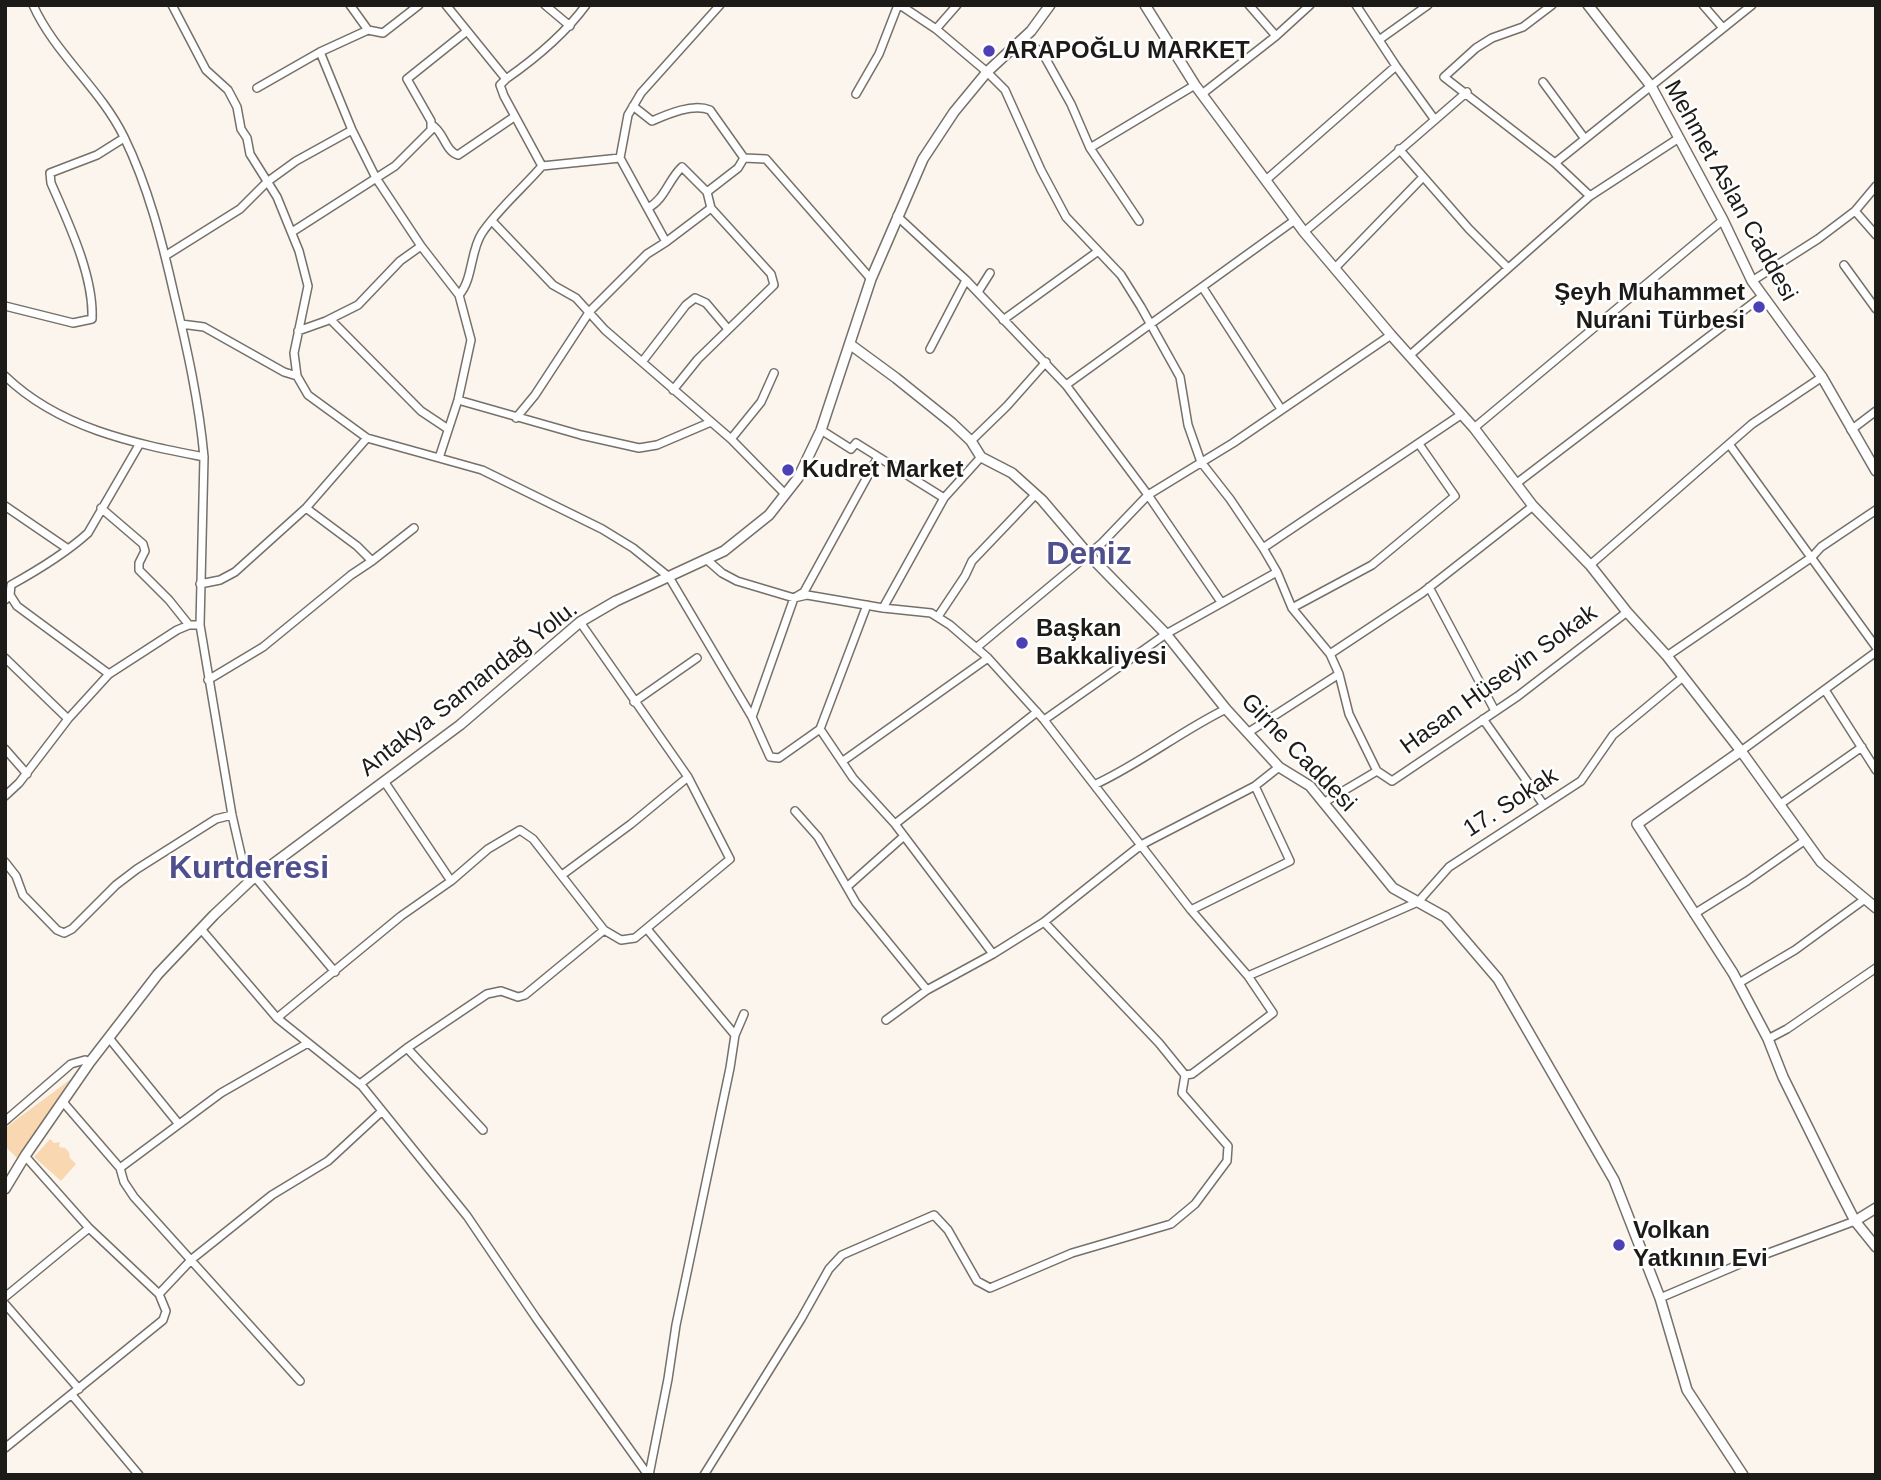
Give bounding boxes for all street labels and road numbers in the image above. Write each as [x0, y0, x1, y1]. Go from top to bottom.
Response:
street label: Mehmet Aslan Caddesi [1657, 76, 1803, 306]
street label: Antakya Samandağ Yolu. [354, 595, 584, 783]
street label: Hasan Hüseyin Sokak [1395, 599, 1603, 761]
street label: Girne Caddesi [1234, 688, 1362, 818]
street label: 17. Sokak [1458, 762, 1564, 844]

